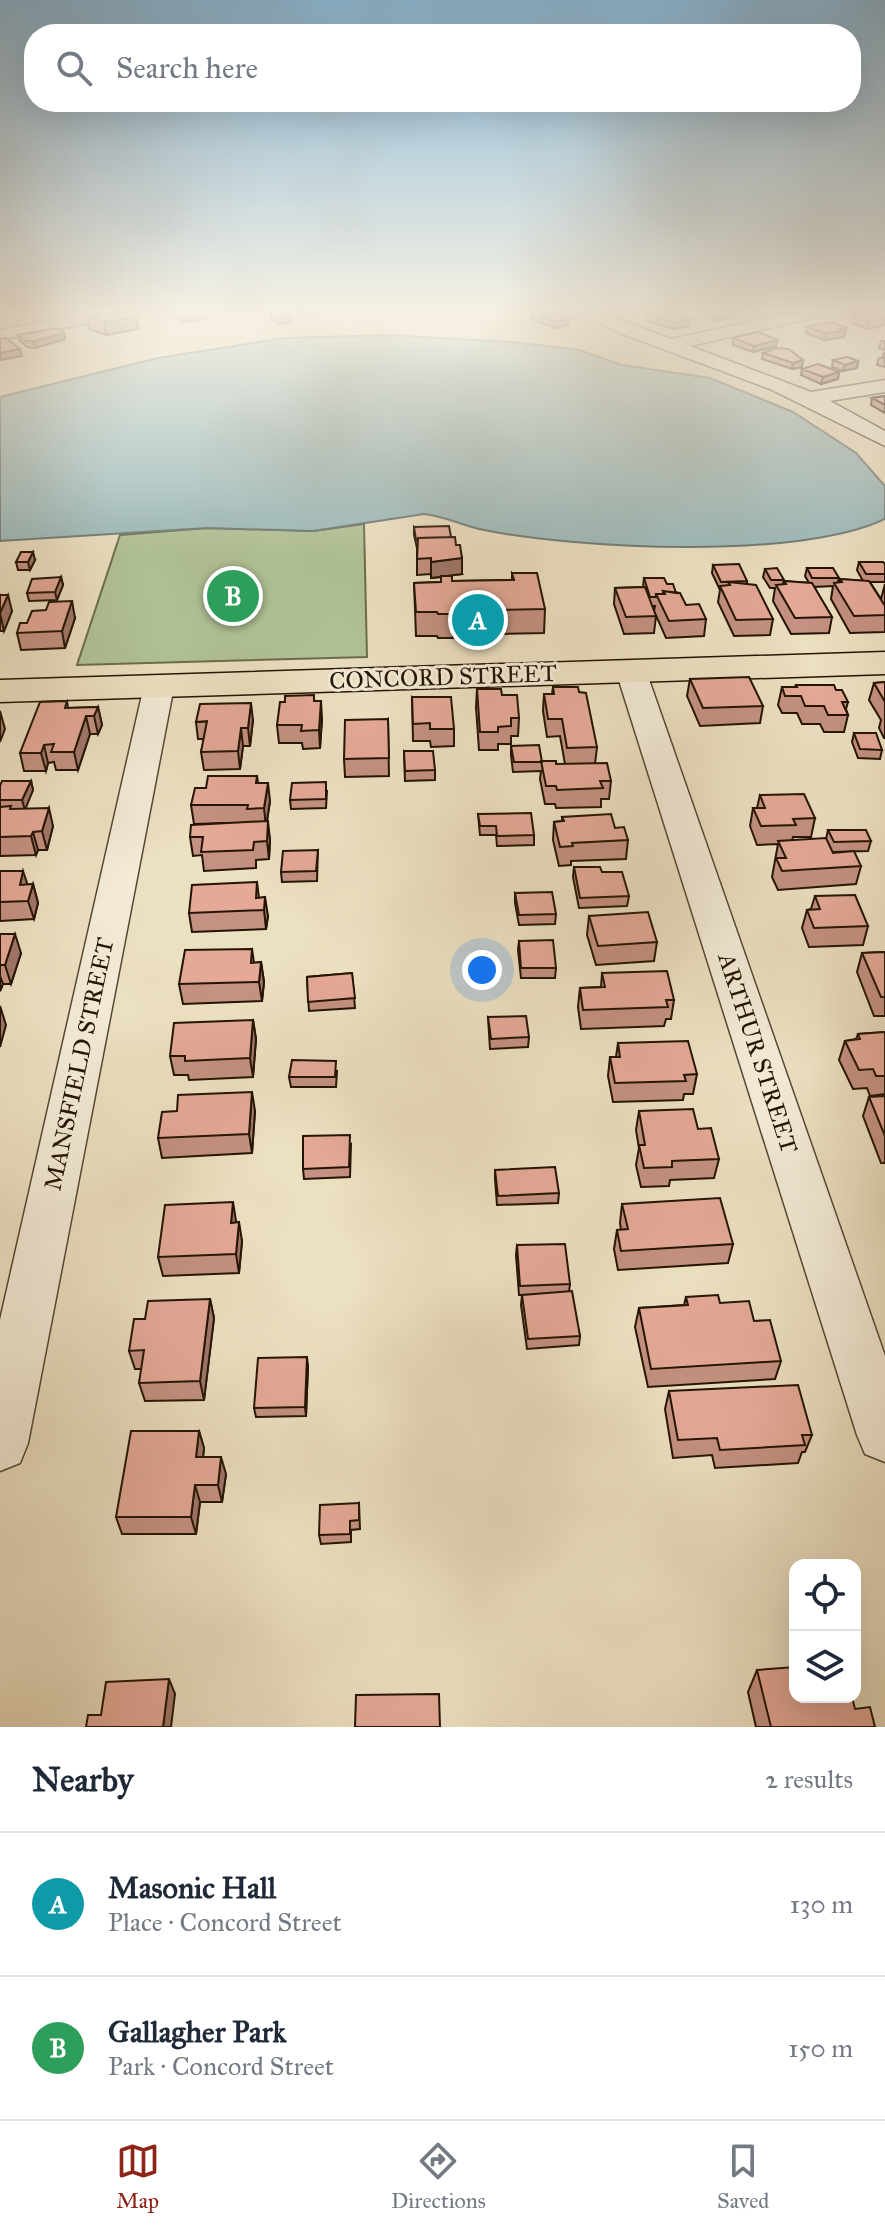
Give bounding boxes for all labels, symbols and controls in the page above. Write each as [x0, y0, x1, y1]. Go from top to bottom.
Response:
search box [24, 24, 861, 112]
icon: search [52, 46, 96, 90]
text: Search here [116, 50, 258, 86]
pin: B [207, 566, 259, 626]
pin: A [452, 590, 504, 650]
street label: CONCORD STREET [329, 658, 557, 696]
street label: MANSFIELD STREET [38, 935, 120, 1193]
street label: ARTHUR STREET [711, 948, 805, 1157]
your location [462, 950, 502, 990]
map controls [789, 1559, 861, 1703]
button: locate [789, 1559, 861, 1631]
button: layers [789, 1631, 861, 1703]
text: Nearby [32, 1759, 134, 1800]
text: 2 results [765, 1763, 853, 1795]
text: Masonic Hall [108, 1870, 276, 1906]
text: A [49, 1888, 67, 1920]
text: 130 m [790, 1888, 853, 1920]
text: Place · Concord Street [108, 1906, 342, 1938]
text: Gallagher Park [108, 2014, 287, 2050]
text: B [49, 2032, 67, 2064]
text: 150 m [788, 2032, 853, 2064]
text: Park · Concord Street [108, 2050, 334, 2082]
tab: Map [116, 2139, 160, 2214]
tab: Directions [391, 2139, 486, 2214]
tab: Saved [717, 2139, 769, 2214]

